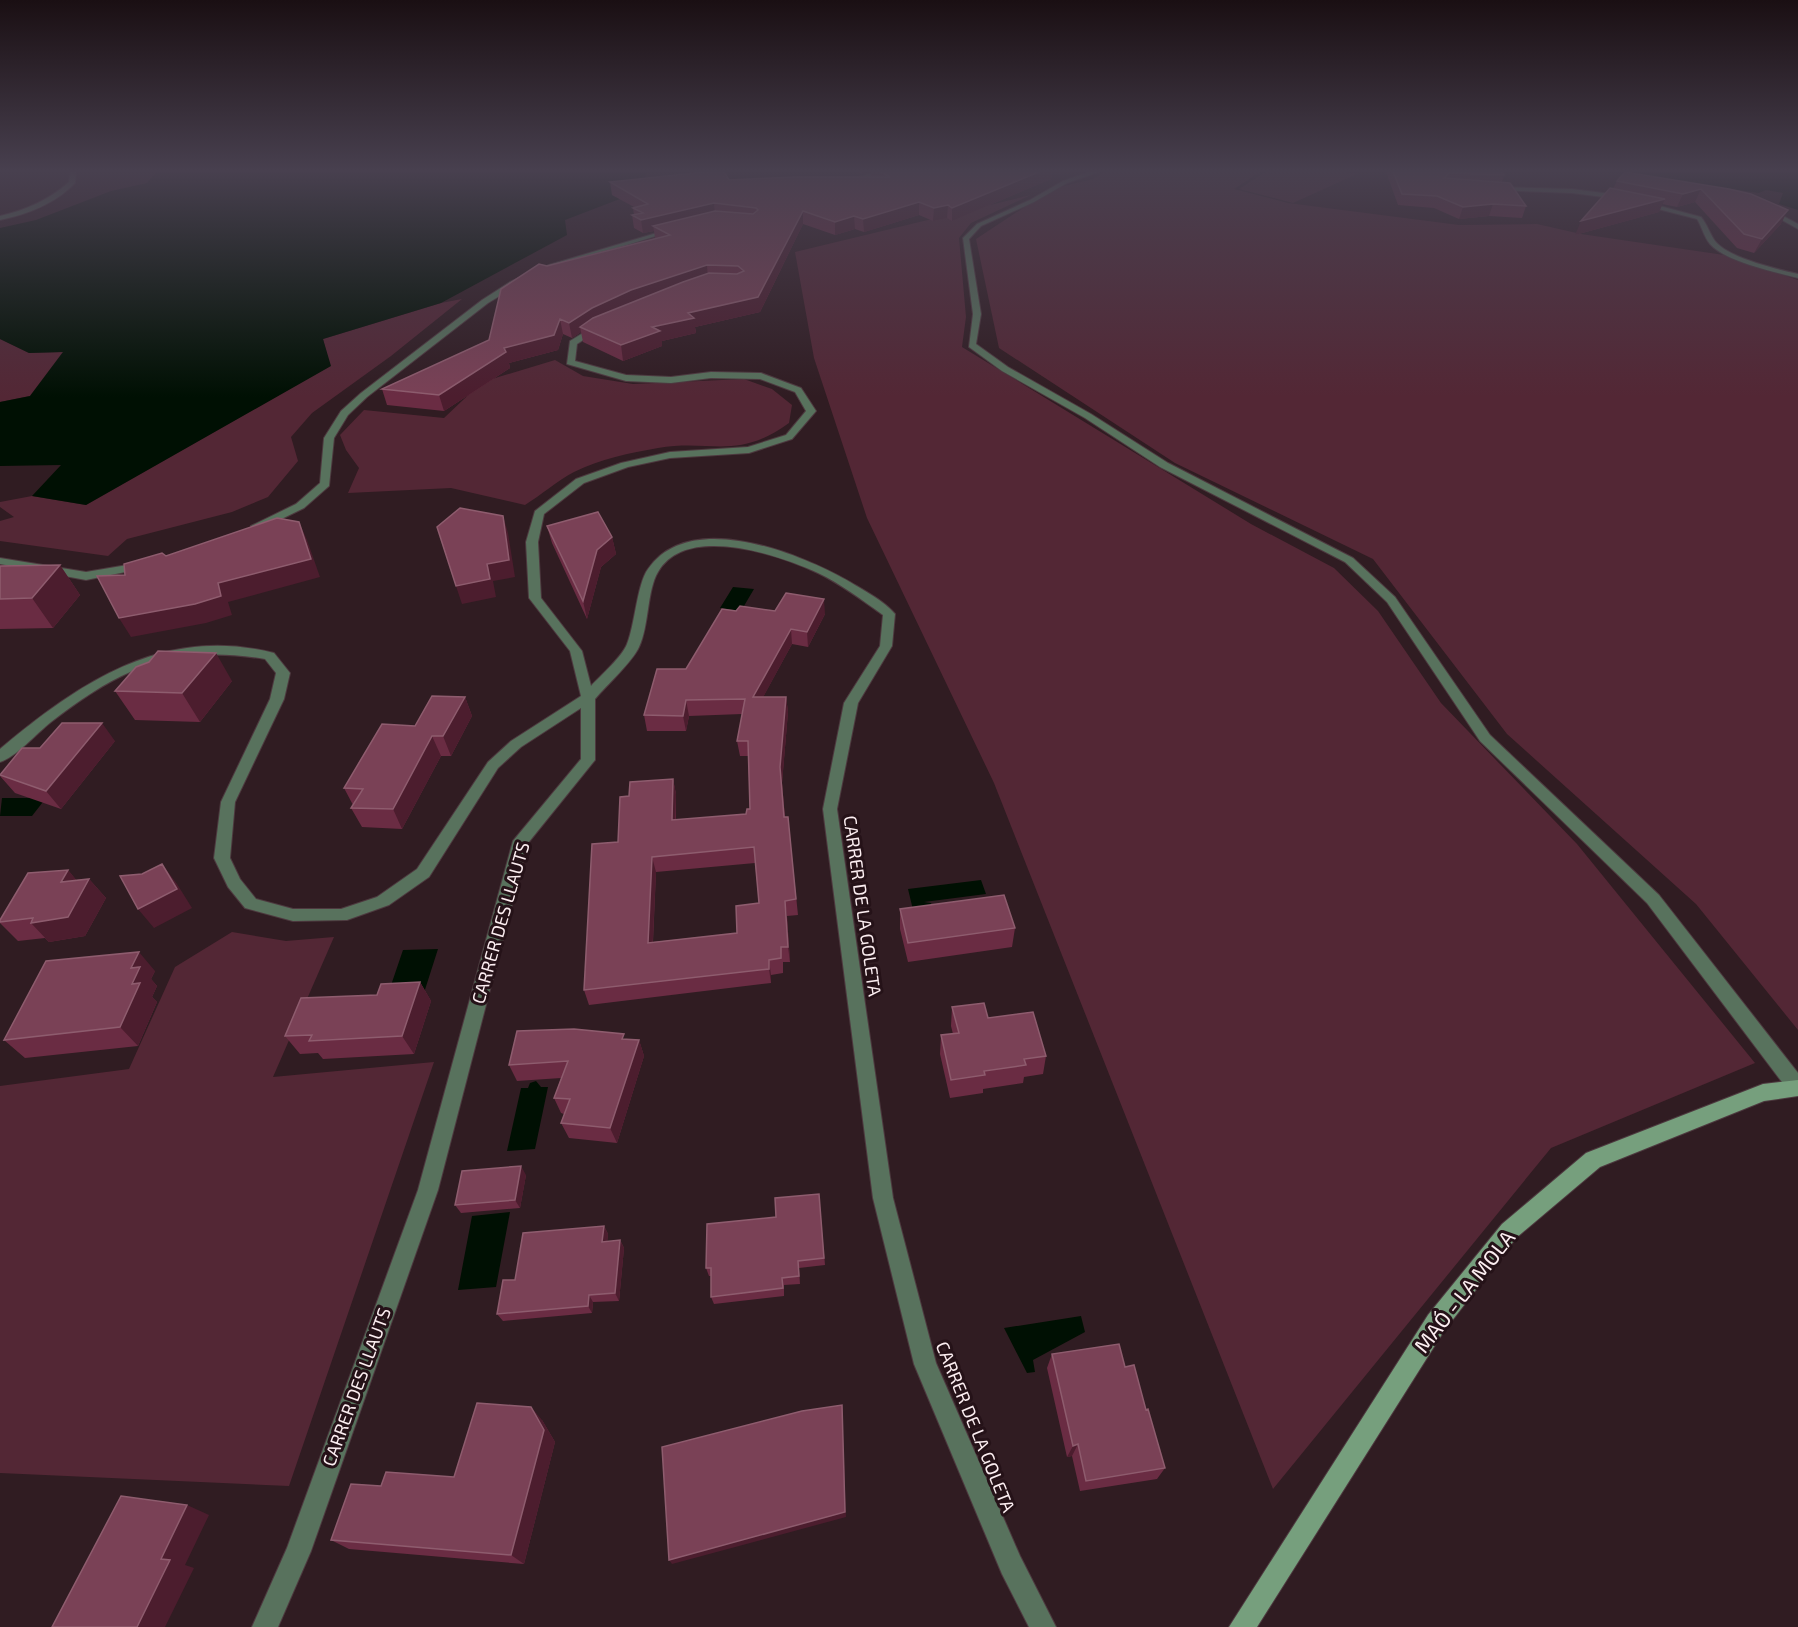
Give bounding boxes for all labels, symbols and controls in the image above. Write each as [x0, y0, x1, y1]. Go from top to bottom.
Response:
street label: CARRER DE LA GOLETA [839, 814, 887, 998]
street label: CARRER DES LLAUTS [466, 839, 534, 1006]
street label: MAÓ - LA MOLA [1408, 1225, 1519, 1357]
street label: CARRER DES LLAUTS [317, 1304, 395, 1469]
street label: CARRER DE LA GOLETA [932, 1338, 1021, 1516]

